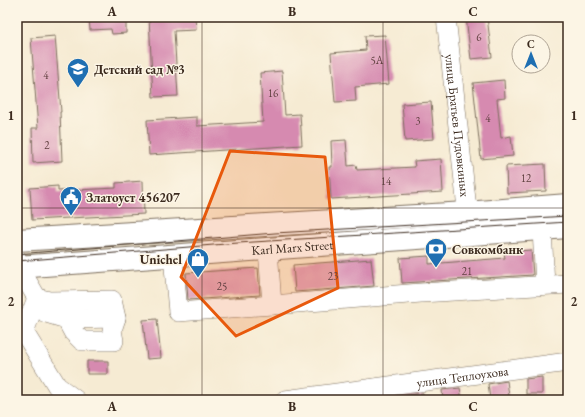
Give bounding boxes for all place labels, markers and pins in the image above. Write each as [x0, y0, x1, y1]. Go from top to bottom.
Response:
school or university icon: Детский сад №3 [65, 56, 91, 89]
place label: Детский сад №3 [94, 61, 185, 78]
public building icon: Златоуст 456207 [58, 184, 84, 217]
place label: Златоуст 456207 [86, 189, 180, 206]
bank icon: Совкомбанк [423, 236, 449, 269]
place label: Совкомбанк [452, 241, 524, 258]
shop icon: Unichel [185, 246, 211, 279]
place label: Unichel [140, 251, 182, 268]

